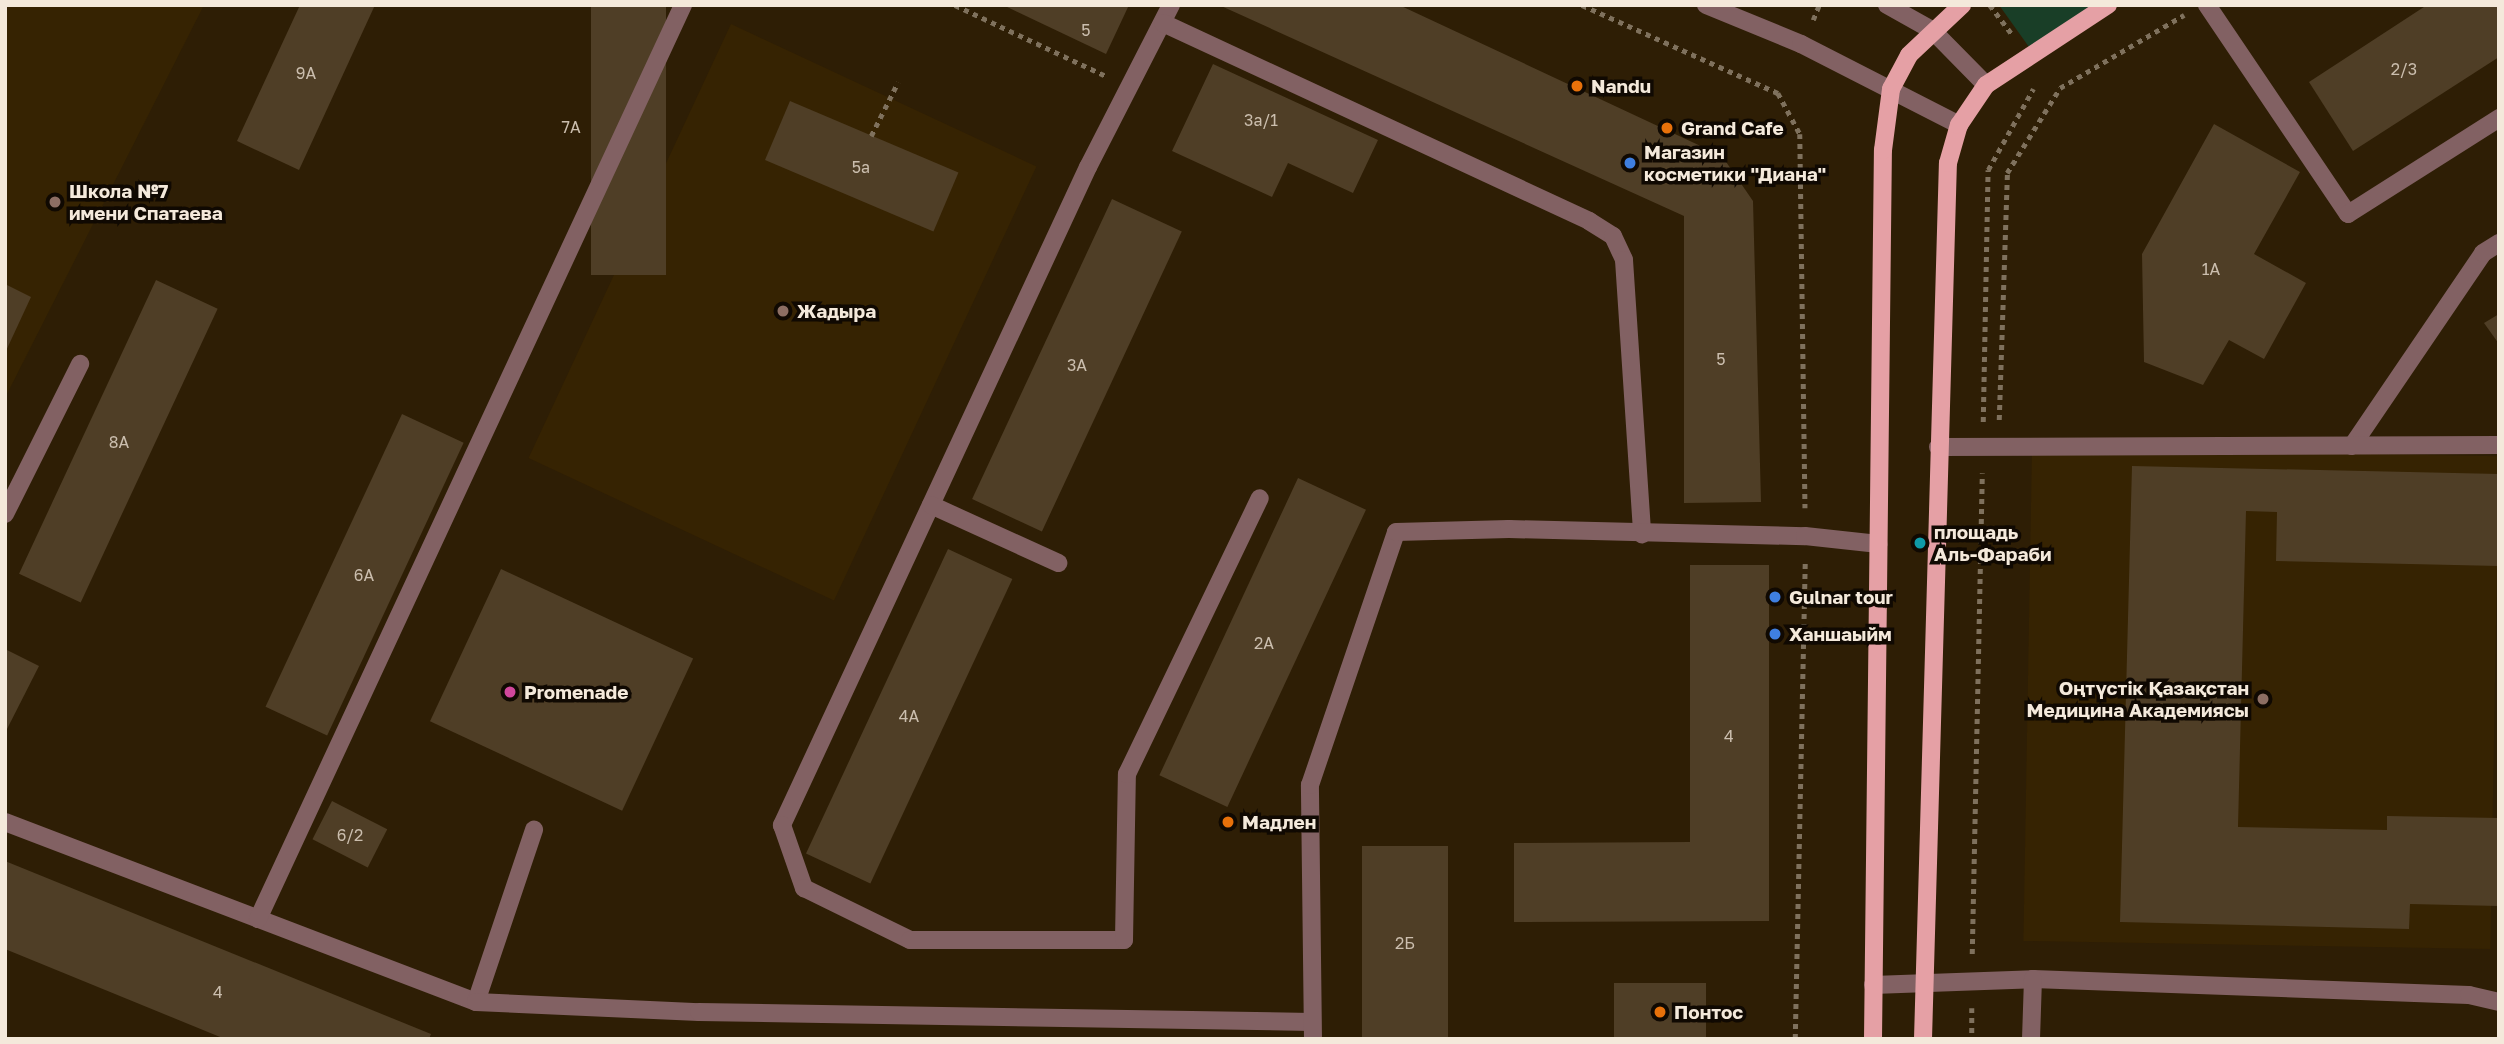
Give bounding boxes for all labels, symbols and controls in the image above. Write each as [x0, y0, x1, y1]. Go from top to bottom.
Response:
house number: 5 [1081, 20, 1091, 40]
house number: 2/3 [2391, 59, 2417, 79]
house number: 9А [296, 63, 316, 83]
place label: Nandu [1591, 75, 1651, 97]
marker: Nandu [1569, 78, 1585, 94]
house number: 3а/1 [1244, 110, 1278, 130]
house number: 7А [561, 117, 581, 137]
place label: Grand Cafe [1681, 117, 1784, 139]
marker: Grand Cafe [1659, 120, 1675, 136]
place label: Магазин косметики "Диана" [1644, 141, 1826, 185]
marker: Магазин косметики "Диана" [1622, 155, 1638, 171]
house number: 5а [852, 157, 870, 177]
place label: Школа №7 имени Спатаева [69, 180, 223, 224]
marker: Школа №7 имени Спатаева [47, 194, 63, 210]
house number: 1А [2202, 259, 2220, 279]
place label: Жадыра [797, 300, 876, 322]
marker: Жадыра [775, 303, 791, 319]
house number: 5 [1716, 349, 1726, 369]
house number: 3А [1067, 355, 1087, 375]
house number: 8А [109, 432, 129, 452]
place label: площадь Аль-Фараби [1934, 521, 2052, 565]
marker: площадь Аль-Фараби [1912, 535, 1928, 551]
house number: 6А [354, 565, 374, 585]
place label: Gulnar tour [1789, 586, 1893, 608]
marker: Gulnar tour [1767, 589, 1783, 605]
place label: Ханшаыйм [1789, 623, 1892, 645]
marker: Ханшаыйм [1767, 626, 1783, 642]
house number: 2А [1254, 633, 1274, 653]
place label: Оңтүстік Қазақстан Медицина Академиясы [2026, 677, 2249, 721]
place label: Promenade [524, 681, 628, 703]
marker: Promenade [502, 684, 518, 700]
marker: Оңтүстік Қазақстан Медицина Академиясы [2255, 691, 2271, 707]
house number: 4А [899, 706, 919, 726]
house number: 4 [1724, 726, 1734, 746]
place label: Мадлен [1242, 811, 1316, 833]
marker: Мадлен [1220, 814, 1236, 830]
house number: 6/2 [337, 825, 363, 845]
house number: 2Б [1395, 933, 1415, 953]
house number: 4 [213, 982, 223, 1002]
place label: Понтос [1674, 1001, 1743, 1023]
marker: Понтос [1652, 1004, 1668, 1020]

